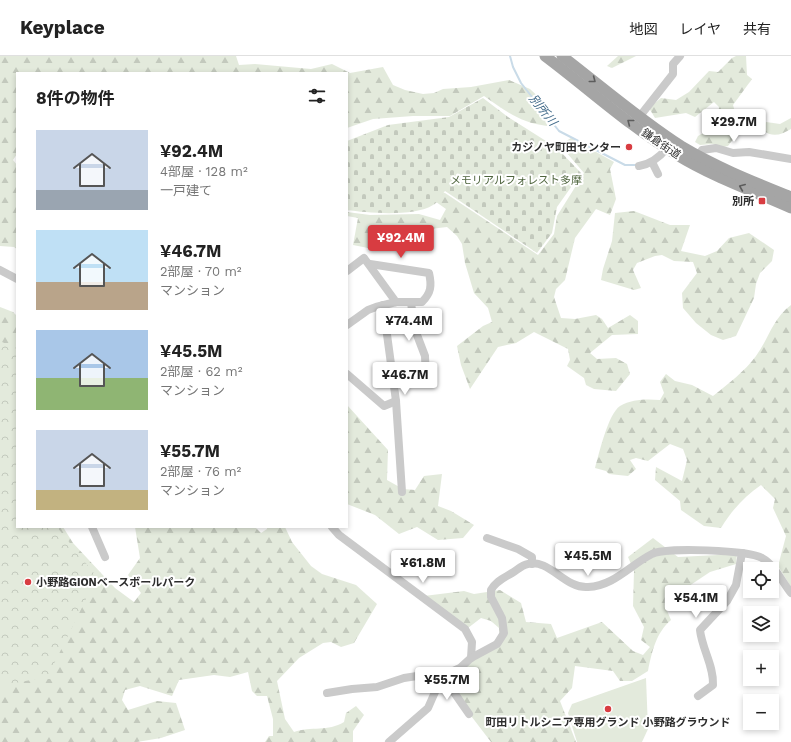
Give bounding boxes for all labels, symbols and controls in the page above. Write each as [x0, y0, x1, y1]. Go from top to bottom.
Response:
text: Keyplace [20, 16, 105, 39]
text: 地図 [629, 21, 657, 37]
text: レイヤ [679, 21, 721, 37]
text: 共有 [743, 21, 771, 37]
one-way arrow [589, 75, 596, 82]
icon: filters [306, 85, 328, 107]
text: 8件の物件 [36, 88, 115, 108]
water label: 別所川 [526, 92, 561, 130]
pin: ¥29.7M [701, 109, 767, 143]
text: ¥29.7M [711, 114, 757, 129]
one-way arrow [628, 120, 635, 127]
street label: 鎌倉街道 [639, 126, 683, 162]
text: ¥92.4M [160, 141, 223, 161]
place label: カジノヤ町田センター [511, 141, 621, 154]
marker: カジノヤ町田センター [624, 142, 634, 152]
icon: home [68, 146, 116, 194]
text: 4部屋 · 128 m² [160, 164, 248, 179]
park label: メモリアルフォレスト多摩 [450, 174, 582, 187]
text: 一戸建て [160, 183, 212, 198]
one-way arrow [739, 184, 747, 192]
place label: 別所 [732, 195, 754, 208]
marker: 別所 [757, 196, 767, 206]
pin: ¥92.4M [368, 225, 434, 259]
text: ¥92.4M [377, 230, 425, 245]
text: ¥46.7M [160, 241, 222, 261]
icon: home [68, 246, 116, 294]
text: 2部屋 · 70 m² [160, 264, 242, 279]
text: マンション [160, 283, 225, 298]
pin: ¥74.4M [376, 308, 442, 342]
text: ¥74.4M [385, 313, 433, 328]
text: ¥45.5M [160, 341, 223, 361]
icon: home [68, 346, 116, 394]
pin: ¥46.7M [372, 362, 438, 396]
text: 2部屋 · 62 m² [160, 364, 242, 379]
text: ¥46.7M [381, 367, 429, 382]
text: マンション [160, 383, 225, 398]
text: ¥55.7M [160, 441, 220, 461]
icon: home [68, 446, 116, 494]
text: 2部屋 · 76 m² [160, 464, 241, 479]
text: マンション [160, 483, 225, 498]
pin: ¥45.5M [555, 543, 621, 577]
text: ¥45.5M [564, 548, 612, 563]
pin: ¥61.8M [390, 550, 456, 584]
text: ¥61.8M [400, 555, 446, 570]
map controls [743, 562, 779, 730]
button: locate [743, 562, 779, 598]
place label: 小野路GIONベースボールパーク [36, 576, 195, 589]
marker: 小野路GIONベースボールパーク [23, 577, 33, 587]
pin: ¥54.1M [663, 585, 729, 619]
text: ¥54.1M [674, 590, 718, 605]
button: layers [743, 606, 779, 642]
button: + [743, 650, 779, 686]
pin: ¥55.7M [414, 667, 480, 701]
text: ¥55.7M [424, 672, 470, 687]
button: − [743, 694, 779, 730]
marker: 町田リトルシニア専用グランド 小野路グラウンド [603, 704, 613, 714]
place label: 町田リトルシニア専用グランド 小野路グラウンド [485, 716, 731, 729]

